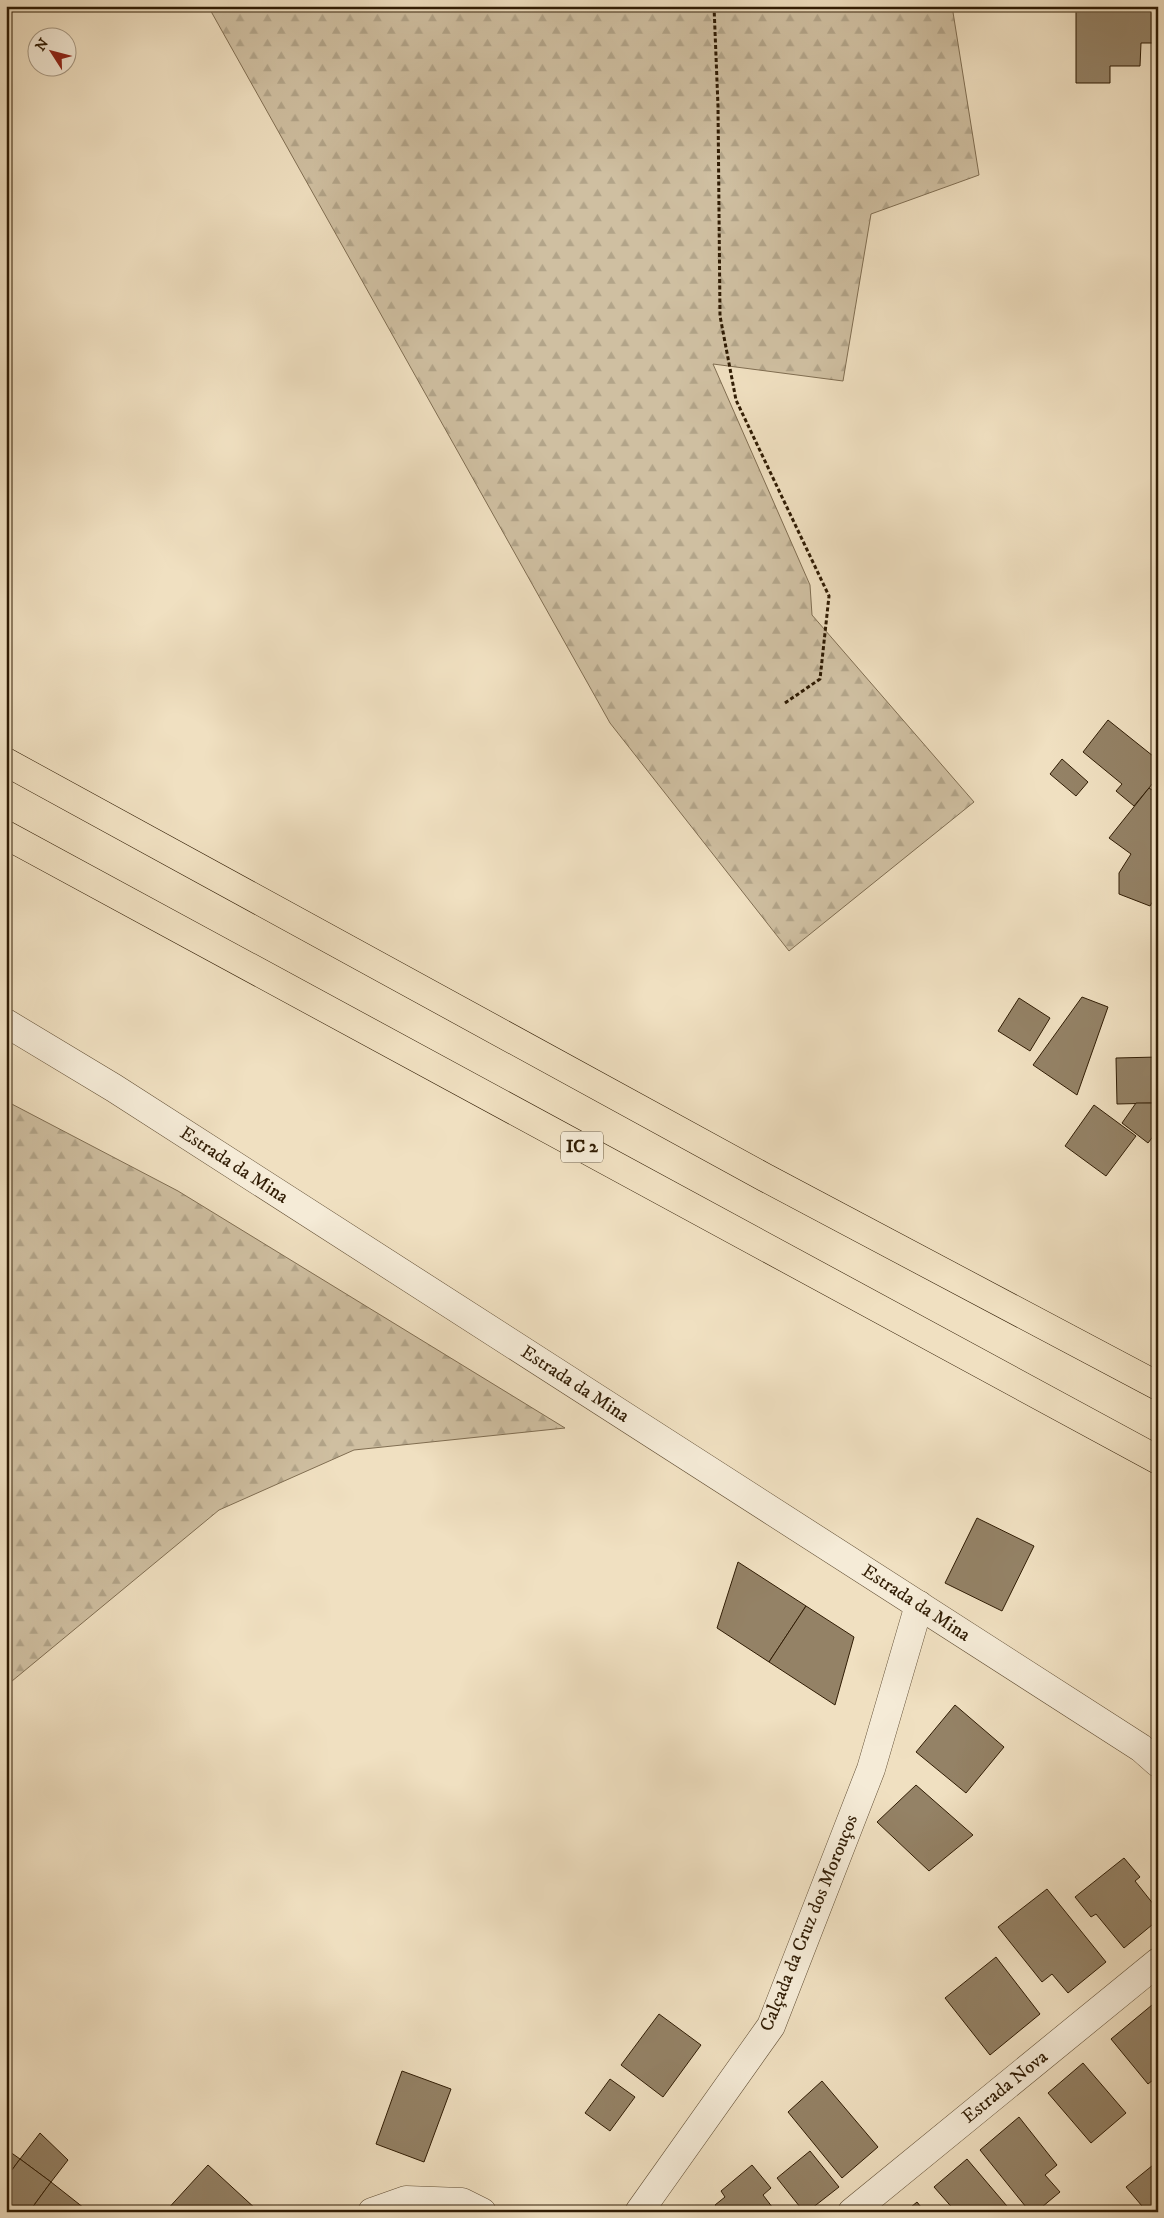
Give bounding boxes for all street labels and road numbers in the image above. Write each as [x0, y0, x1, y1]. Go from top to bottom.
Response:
street label: Estrada da Mina [176, 1121, 292, 1209]
road number: IC 2 [561, 1132, 603, 1162]
street label: Estrada da Mina [517, 1340, 633, 1428]
street label: Estrada da Mina [858, 1559, 974, 1647]
street label: Calçada da Cruz dos Morouços [755, 1811, 863, 2035]
street label: Estrada Nova [958, 2045, 1052, 2129]

